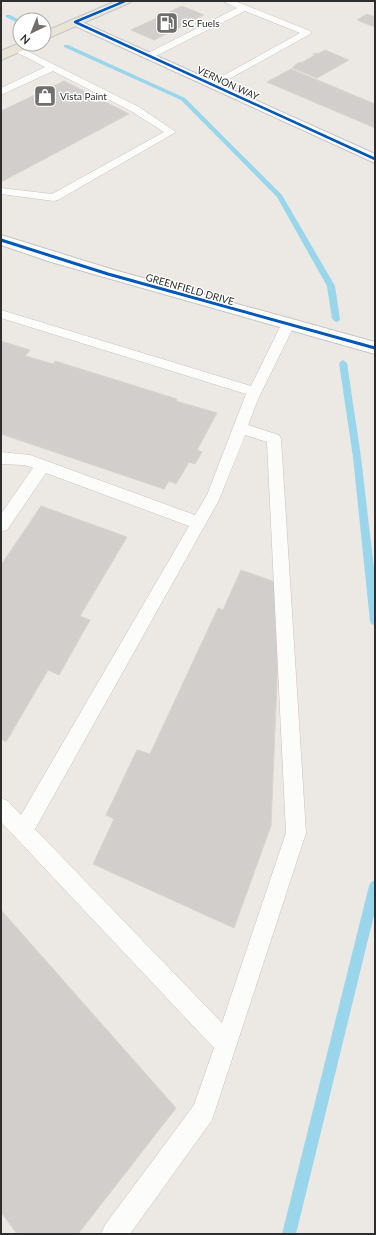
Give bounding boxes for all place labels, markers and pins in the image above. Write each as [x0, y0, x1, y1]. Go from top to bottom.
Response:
fuel station icon: SC Fuels [154, 10, 180, 36]
place label: SC Fuels [182, 17, 220, 29]
shop icon: Vista Paint [32, 83, 58, 109]
place label: Vista Paint [60, 90, 107, 102]

